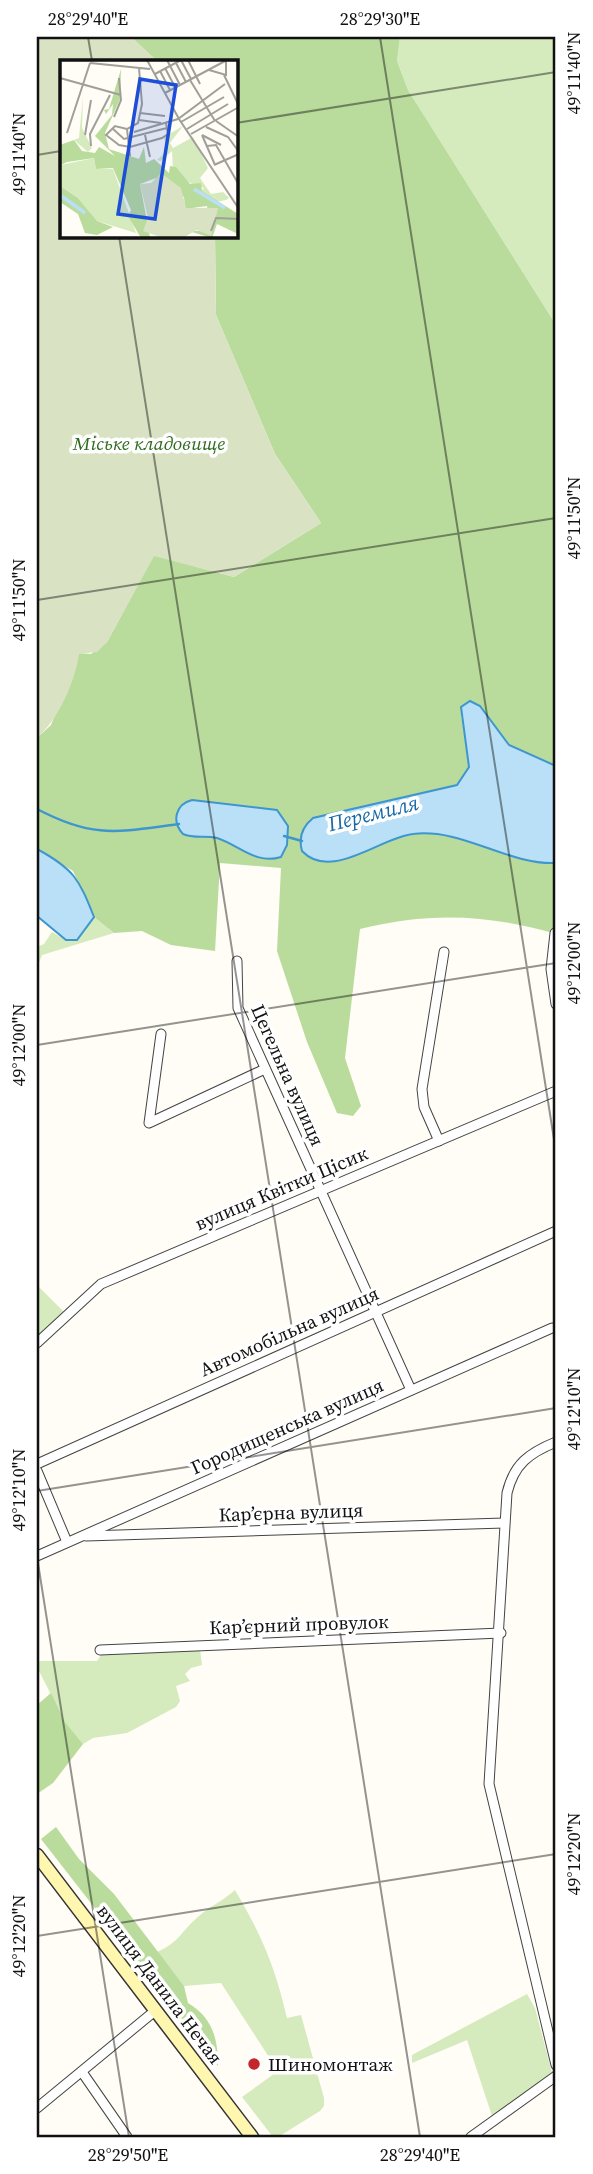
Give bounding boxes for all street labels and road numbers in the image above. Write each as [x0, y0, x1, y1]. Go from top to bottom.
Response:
street label: Цегельна вулиця [245, 1000, 331, 1150]
street label: вулиця Квітки Цісик [191, 1140, 372, 1236]
street label: Автомобільна вулиця [195, 1280, 383, 1382]
street label: Городищенська вулиця [186, 1372, 388, 1480]
street label: Карʼєрна вулиця [218, 1496, 364, 1528]
street label: Карʼєрний провулок [209, 1608, 390, 1640]
street label: вулиця Данила Нечая [91, 1899, 229, 2069]

